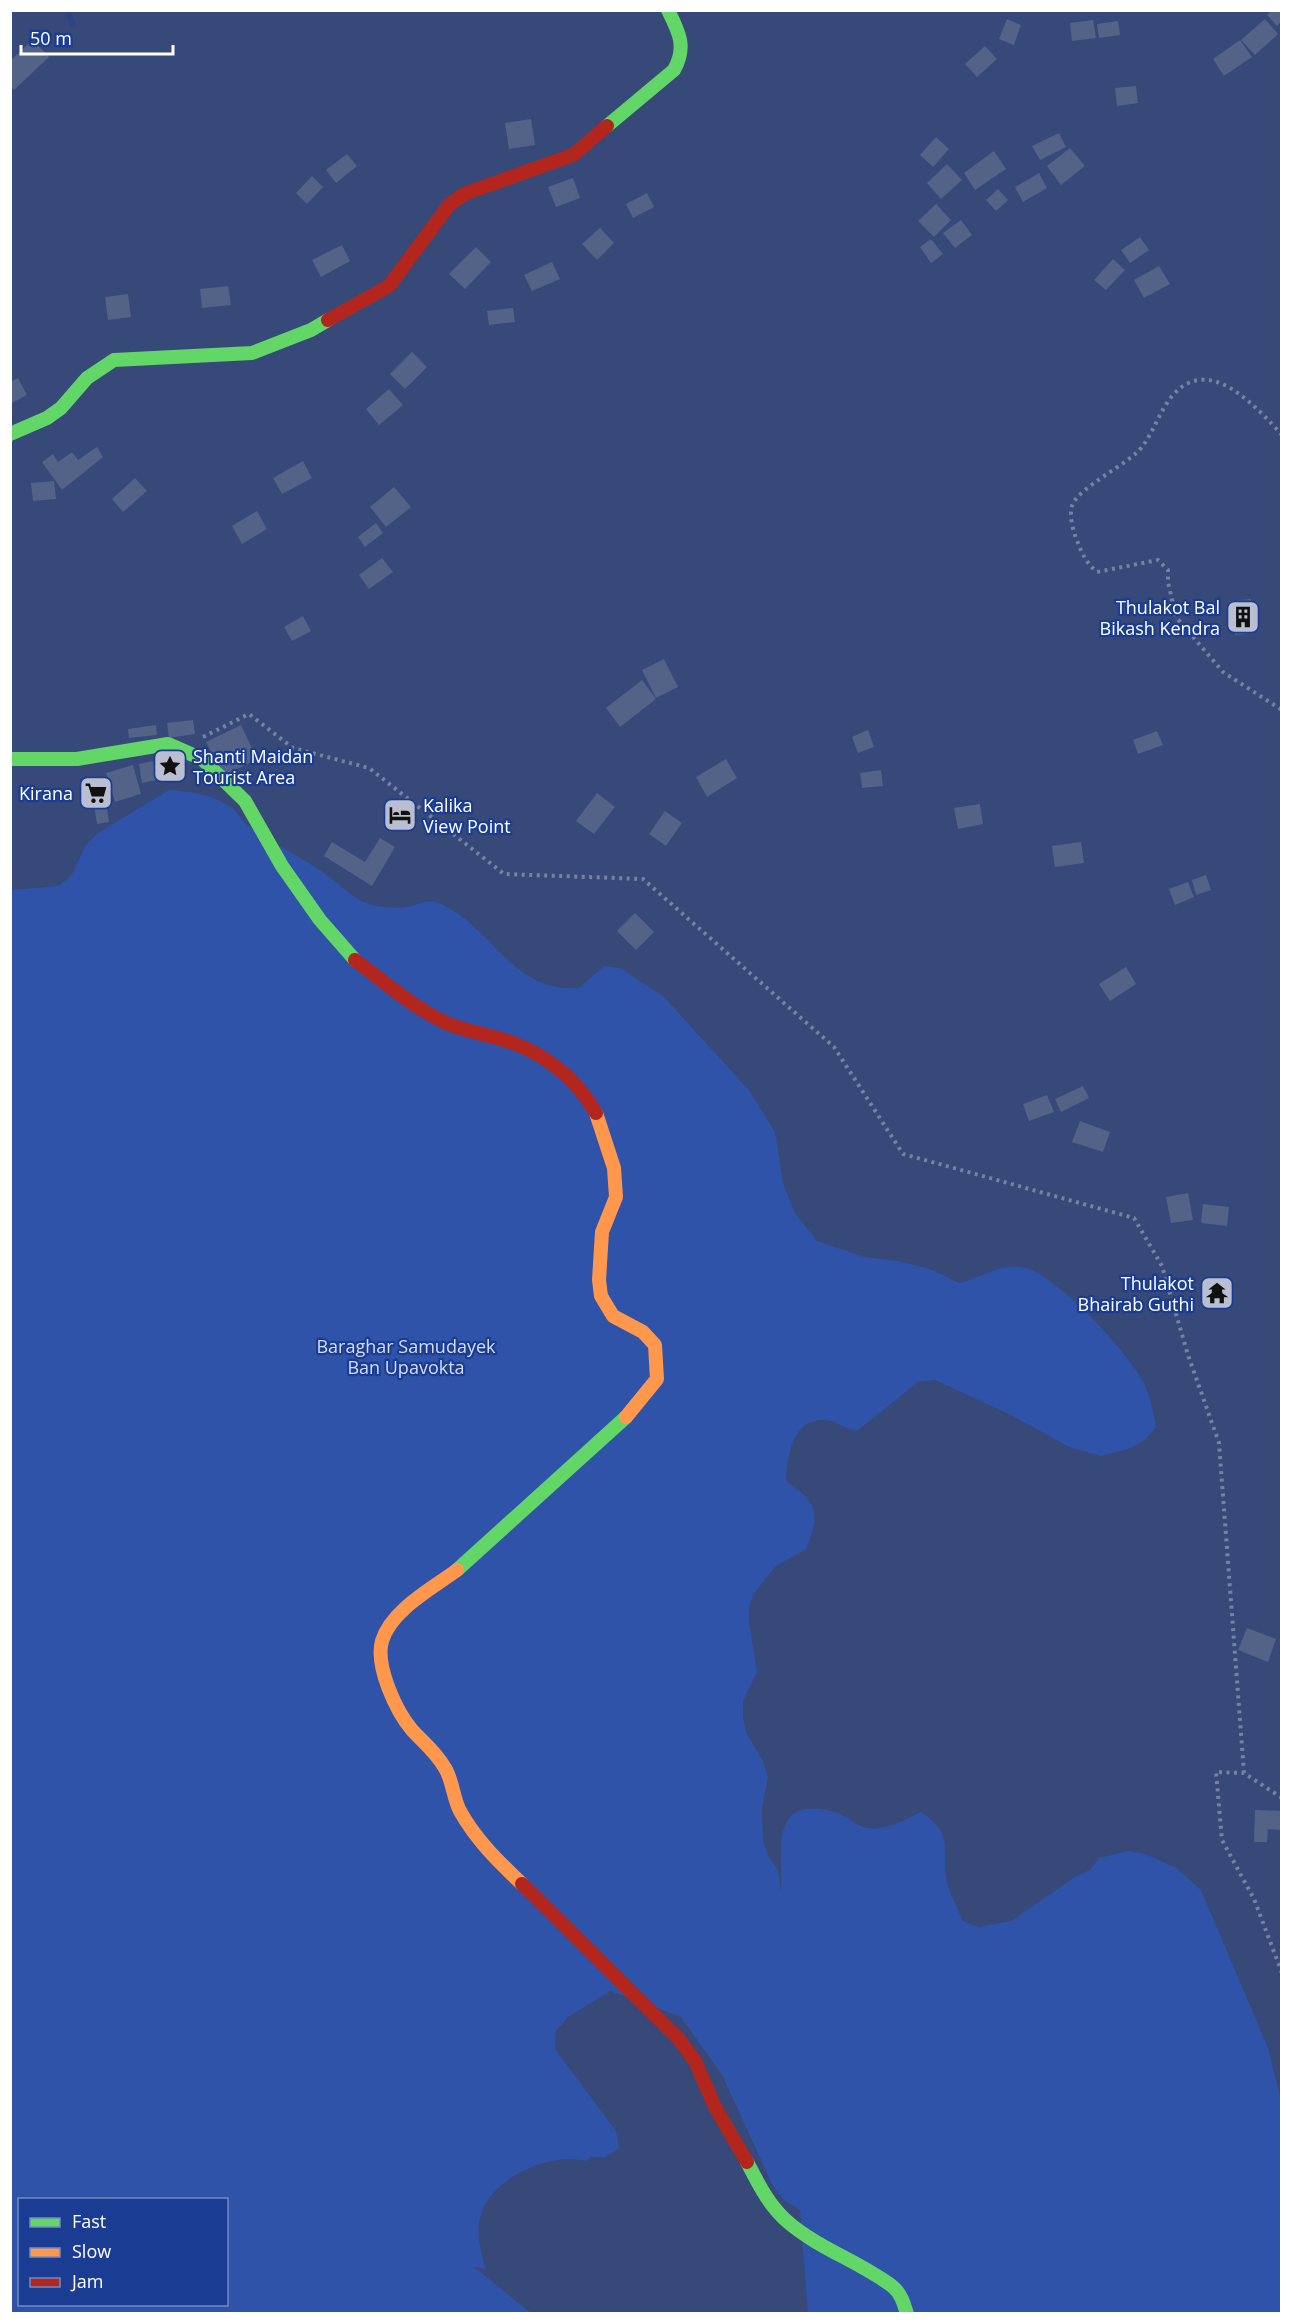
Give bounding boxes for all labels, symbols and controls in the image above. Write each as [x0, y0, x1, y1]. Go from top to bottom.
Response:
scale bar [21, 18, 172, 56]
text: 50 m [30, 26, 72, 50]
place label: Thulakot Bal Bikash Kendra [1100, 595, 1220, 640]
building icon: Thulakot Bal Bikash Kendra [1225, 599, 1261, 635]
place label: Shanti Maidan Tourist Area [193, 744, 313, 789]
place icon: Shanti Maidan Tourist Area [152, 748, 188, 784]
supermarket icon: Kirana [78, 775, 114, 811]
place label: Kirana [19, 781, 73, 805]
place label: Kalika View Point [423, 793, 511, 838]
hotel icon: Kalika View Point [382, 797, 418, 833]
place label: Thulakot Bhairab Guthi [1078, 1271, 1194, 1316]
temple icon: Thulakot Bhairab Guthi [1199, 1275, 1235, 1311]
park label: Baraghar Samudayek Ban Upavokta [316, 1334, 496, 1379]
legend [18, 2198, 228, 2306]
text: Fast [72, 2209, 106, 2233]
text: Slow [72, 2239, 111, 2263]
text: Jam [70, 2269, 104, 2293]

